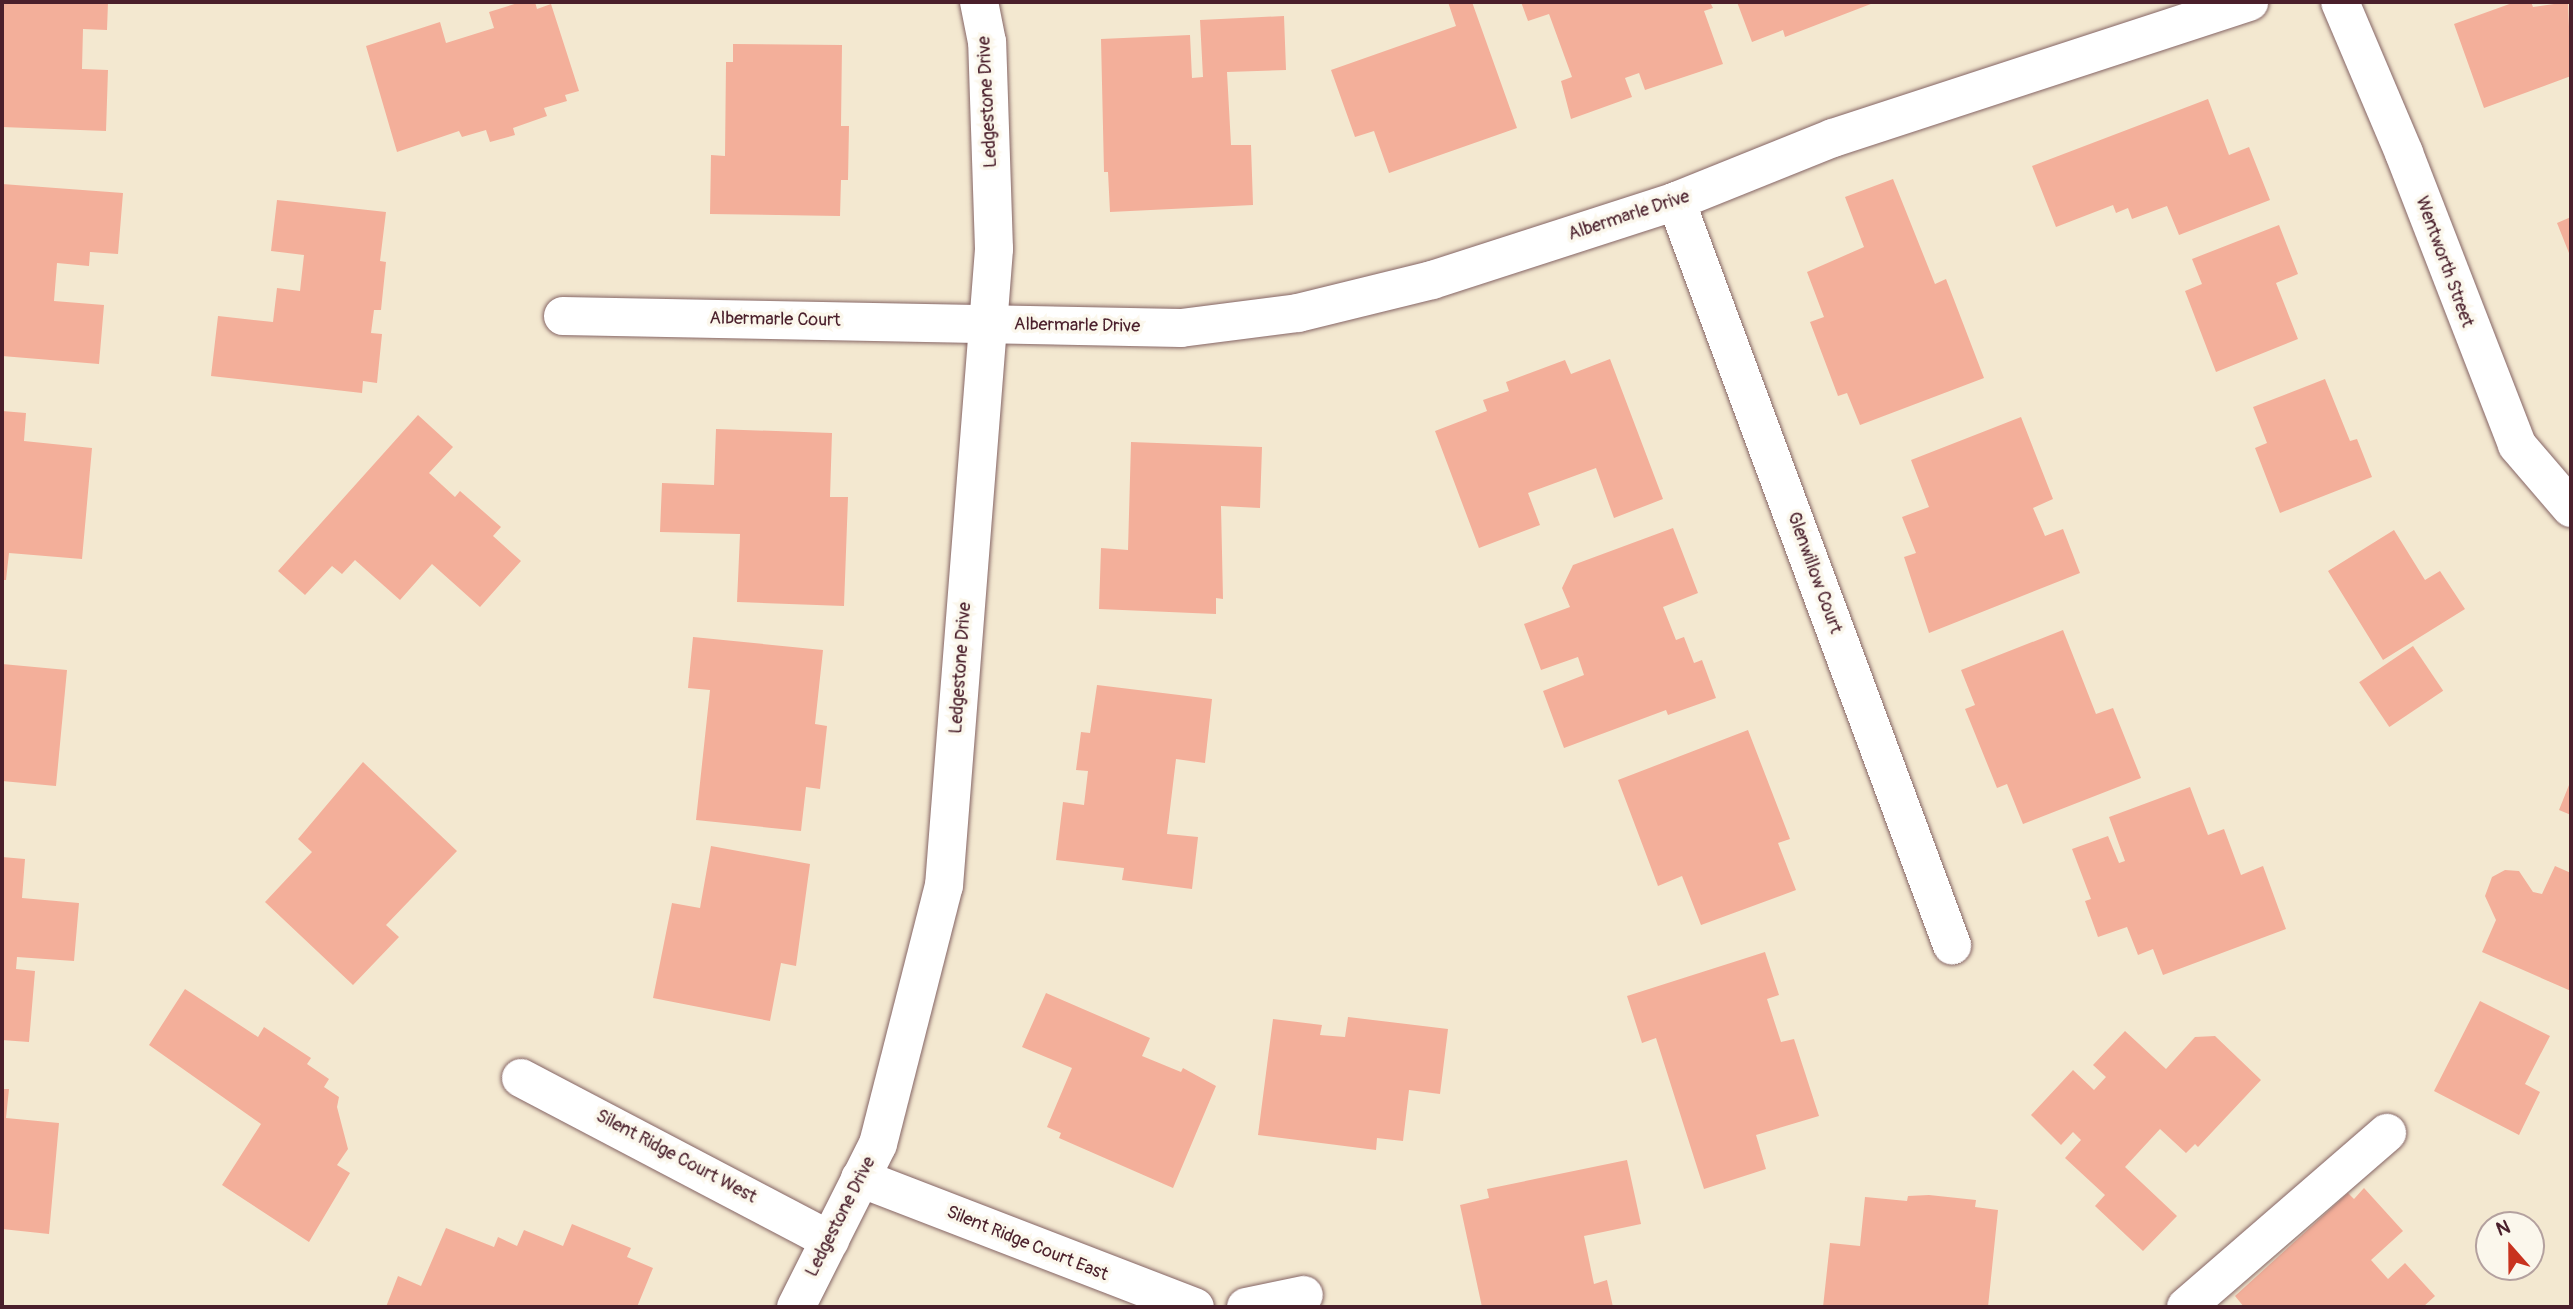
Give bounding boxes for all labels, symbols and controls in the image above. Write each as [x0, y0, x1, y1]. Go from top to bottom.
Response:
street label: Ledgestone Drive [974, 36, 1002, 168]
street label: Albermarle Drive [1566, 186, 1692, 246]
street label: Wentworth Street [2410, 194, 2478, 330]
street label: Albermarle Court [709, 308, 841, 332]
street label: Albermarle Drive [1014, 314, 1140, 338]
street label: Glenwillow Court [1782, 509, 1846, 637]
street label: Ledgestone Drive [946, 601, 976, 735]
street label: Silent Ridge Court West [592, 1105, 760, 1209]
street label: Ledgestone Drive [801, 1153, 881, 1281]
street label: Silent Ridge Court East [943, 1202, 1111, 1286]
north arrow [2475, 1211, 2545, 1281]
text: N [2493, 1215, 2513, 1242]

